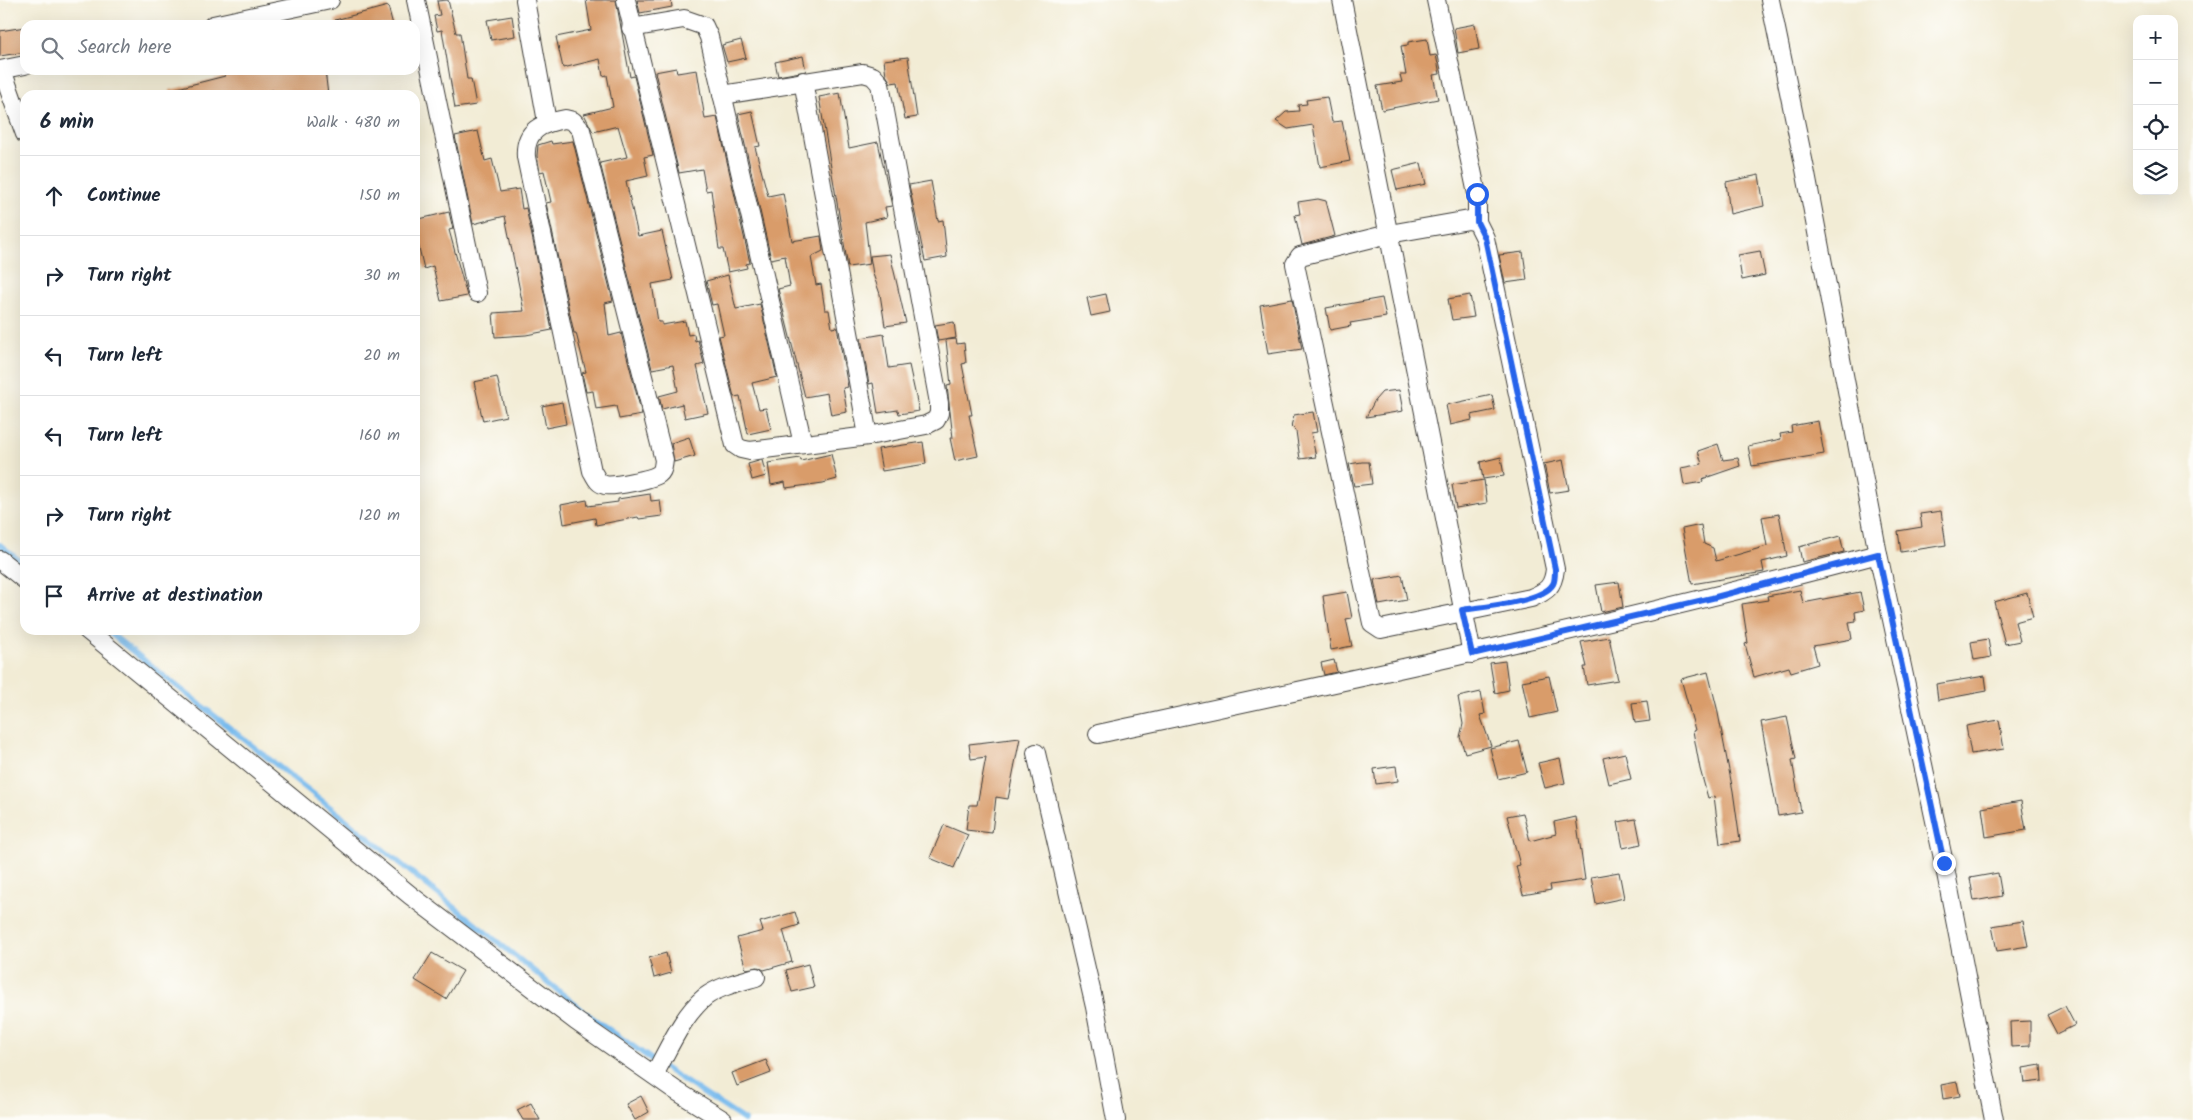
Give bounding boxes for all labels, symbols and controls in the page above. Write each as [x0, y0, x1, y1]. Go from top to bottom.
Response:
map controls [2133, 15, 2178, 195]
button: + [2133, 15, 2178, 60]
search box [20, 20, 420, 75]
text: Search here [78, 33, 172, 63]
icon: search [38, 34, 66, 62]
button: − [2133, 60, 2178, 105]
button: locate [2133, 105, 2178, 150]
text: 6 min [40, 106, 94, 139]
text: Walk · 480 m [306, 110, 400, 135]
button: layers [2133, 150, 2178, 195]
text: Continue [87, 181, 160, 211]
icon: ahead [40, 182, 68, 210]
text: 150 m [359, 183, 400, 208]
route start [1466, 183, 1489, 206]
text: Turn right [87, 261, 172, 291]
icon: right [40, 262, 68, 290]
text: 30 m [364, 263, 400, 288]
text: Turn left [87, 341, 162, 371]
icon: left [40, 342, 68, 370]
text: 20 m [364, 343, 400, 368]
text: Turn left [87, 421, 162, 451]
icon: left [40, 422, 68, 450]
text: 160 m [359, 423, 400, 448]
text: Turn right [87, 501, 172, 531]
icon: right [40, 502, 68, 530]
text: 120 m [359, 503, 400, 528]
text: Arrive at destination [87, 581, 263, 611]
icon: arrive [40, 582, 68, 610]
route end [1933, 852, 1956, 875]

